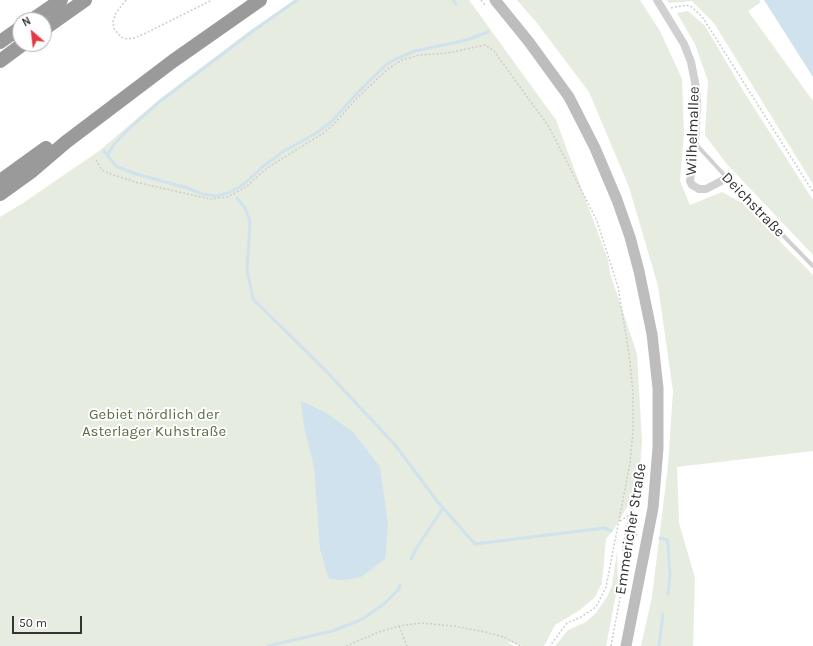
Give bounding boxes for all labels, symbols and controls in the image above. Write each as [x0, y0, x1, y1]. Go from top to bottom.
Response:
north arrow [12, 12, 52, 52]
text: N [20, 14, 33, 29]
street label: Wilhelmallee [682, 86, 704, 176]
street label: Deichstraße [718, 169, 788, 241]
park label: Gebiet nördlich der Asterlager Kuhstraße [82, 406, 226, 441]
street label: Emmericher Straße [612, 462, 650, 596]
scale bar [14, 608, 84, 634]
text: 50 m [19, 616, 47, 630]

